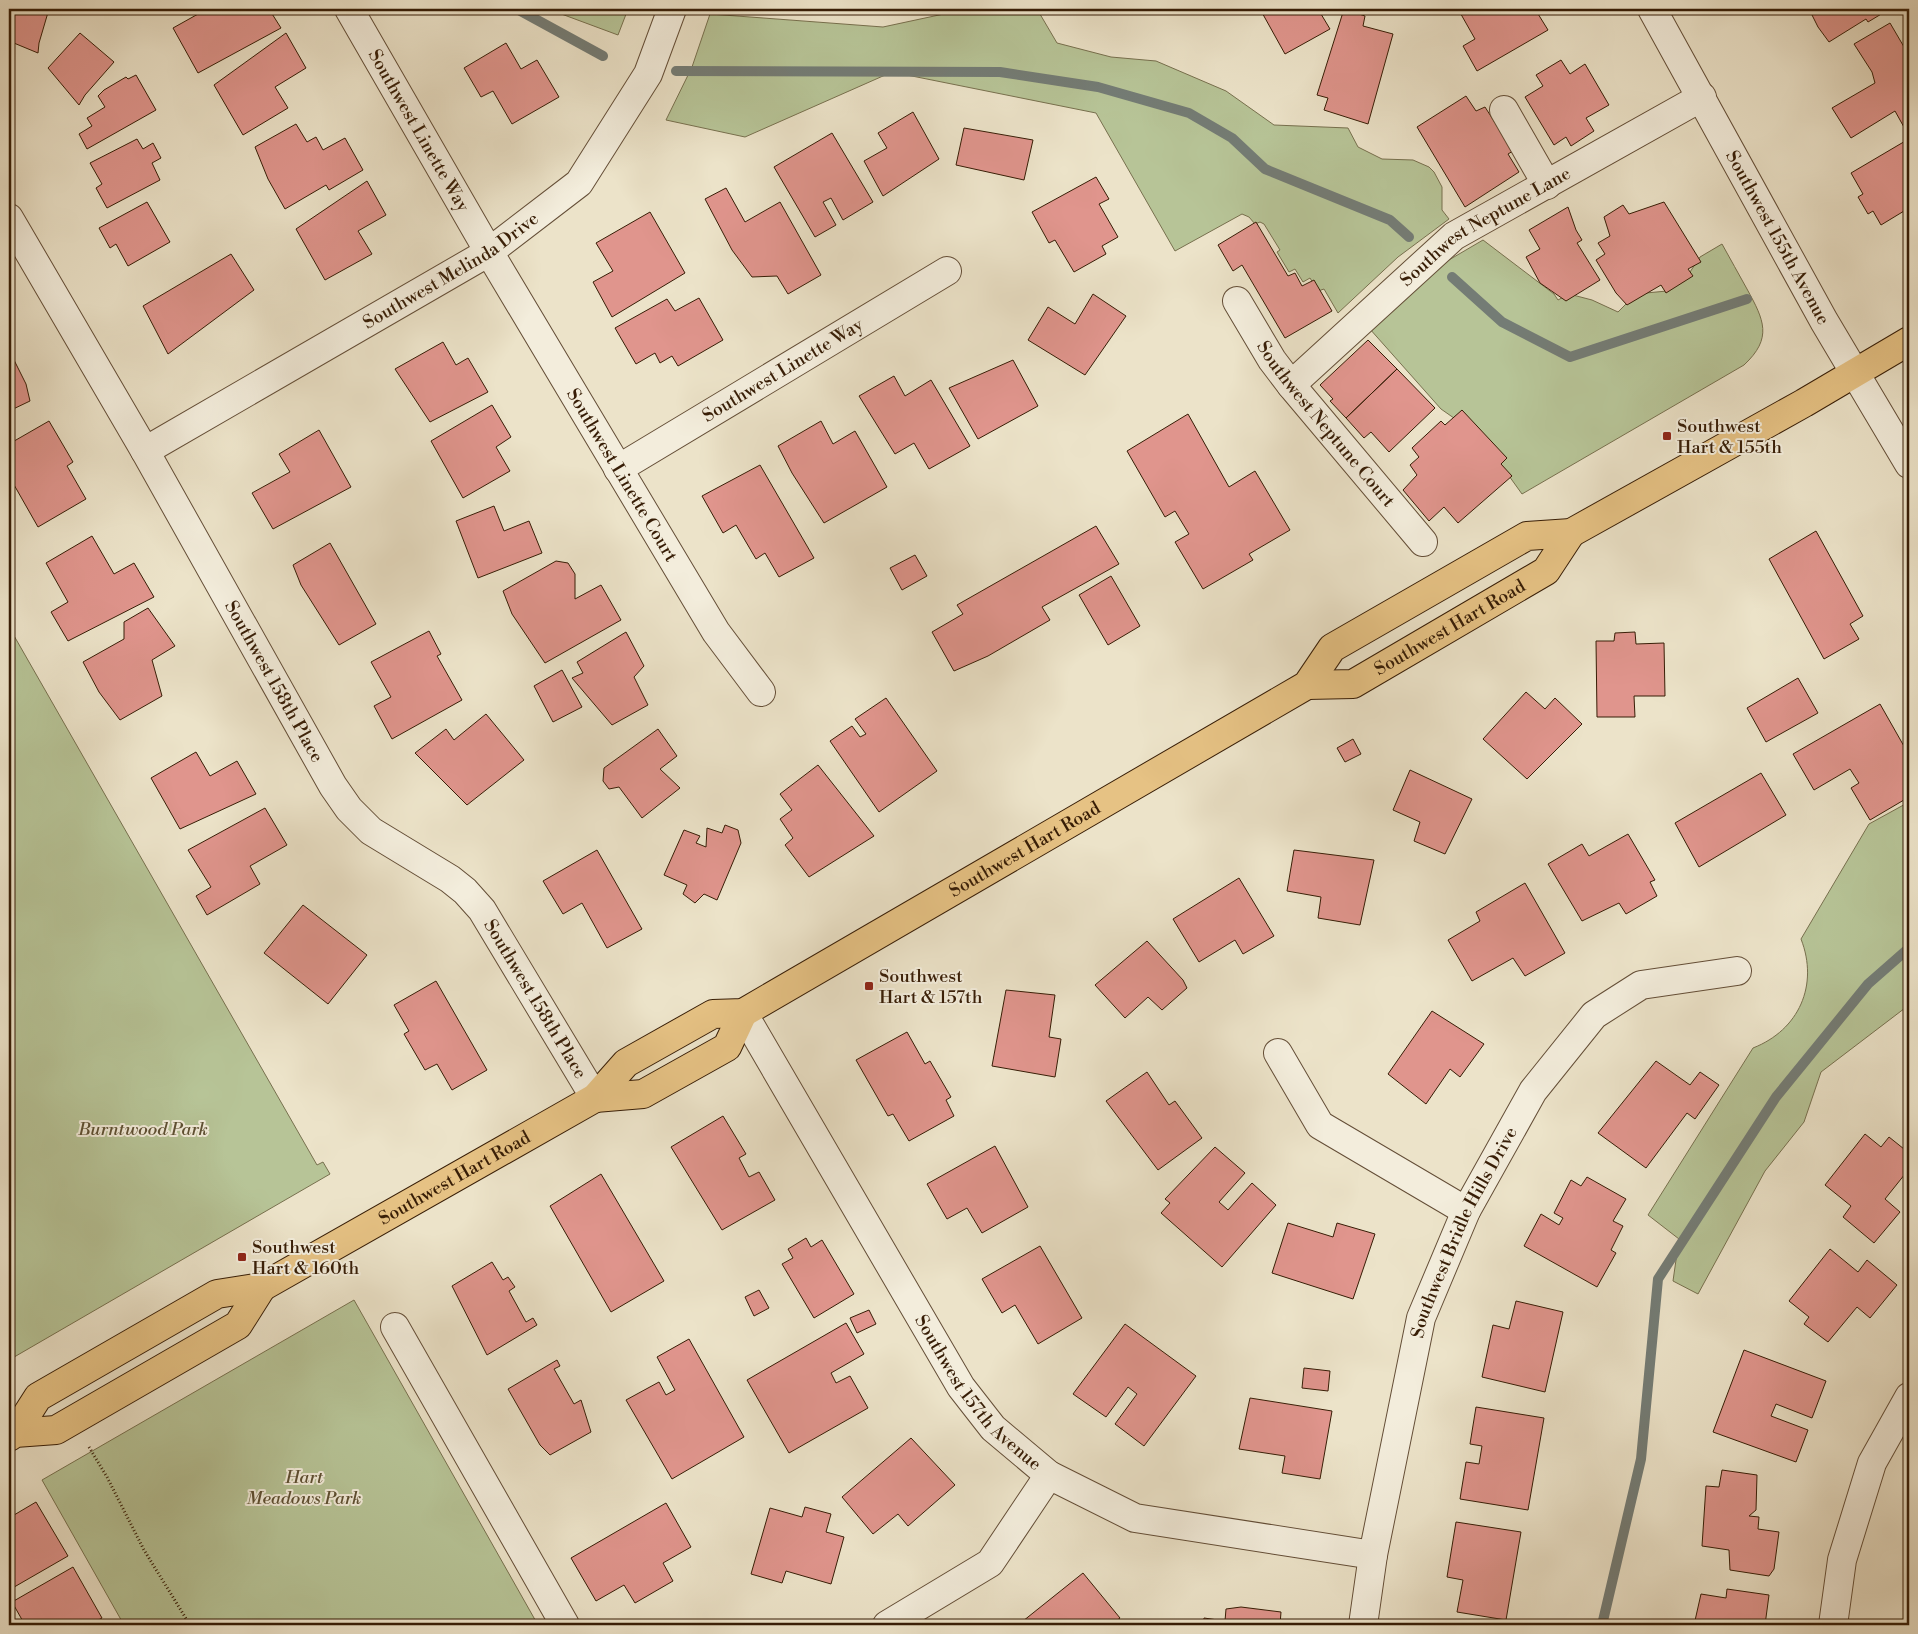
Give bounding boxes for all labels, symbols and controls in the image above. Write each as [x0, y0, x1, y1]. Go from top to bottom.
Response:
street label: Southwest Linette Way [363, 45, 474, 216]
street label: Southwest 155th Avenue [1720, 147, 1835, 329]
street label: Southwest Neptune Lane [1395, 162, 1575, 292]
street label: Southwest Melinda Drive [359, 207, 543, 335]
street label: Southwest Linette Way [698, 313, 868, 428]
street label: Southwest Neptune Court [1251, 337, 1400, 513]
street label: Southwest Linette Court [561, 384, 683, 567]
place label: Southwest Hart & 155th [1677, 415, 1782, 459]
marker: Southwest Hart & 155th [1661, 430, 1673, 442]
street label: Southwest Hart Road [1370, 574, 1530, 681]
street label: Southwest 158th Place [219, 597, 328, 767]
street label: Southwest Hart Road [945, 796, 1105, 903]
street label: Southwest 158th Place [478, 915, 592, 1083]
place label: Southwest Hart & 157th [879, 965, 983, 1009]
marker: Southwest Hart & 157th [863, 980, 875, 992]
park label: Burntwood Park [77, 1118, 208, 1141]
street label: Southwest Bridle Hills Drive [1406, 1123, 1523, 1340]
street label: Southwest Hart Road [375, 1126, 535, 1230]
place label: Southwest Hart & 160th [252, 1236, 360, 1280]
marker: Southwest Hart & 160th [236, 1251, 248, 1263]
street label: Southwest 157th Avenue [909, 1311, 1046, 1476]
park label: Hart Meadows Park [247, 1466, 361, 1510]

